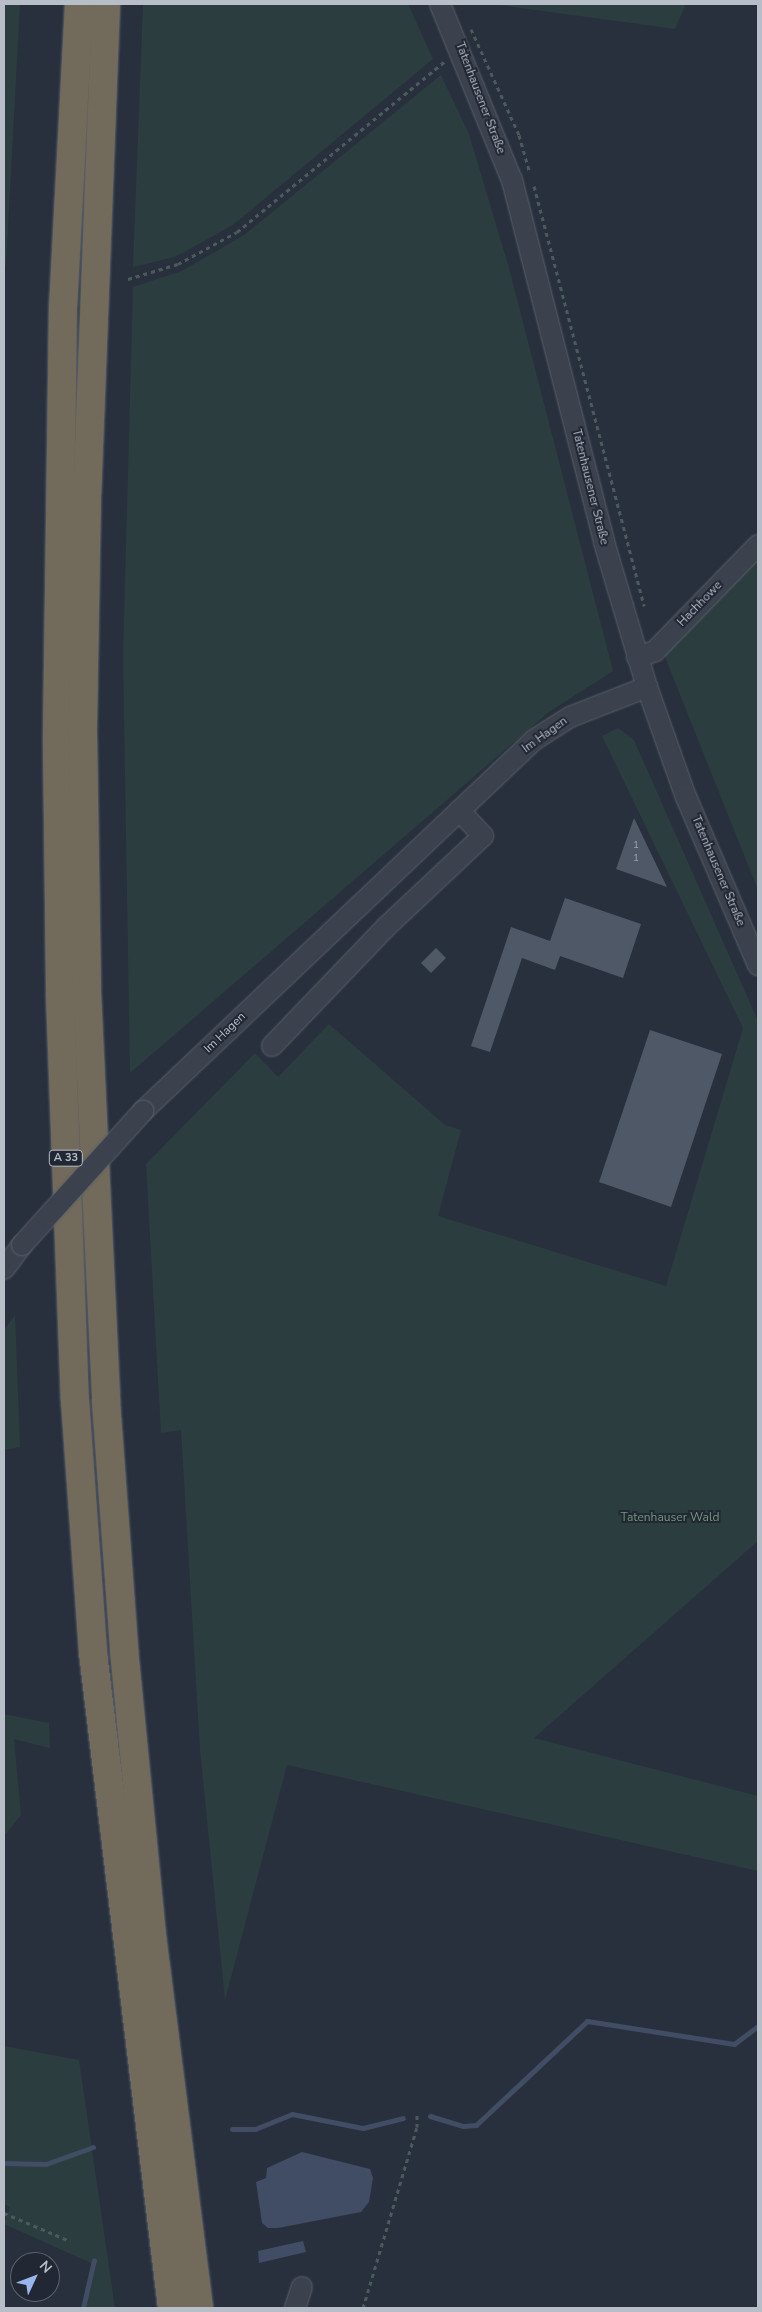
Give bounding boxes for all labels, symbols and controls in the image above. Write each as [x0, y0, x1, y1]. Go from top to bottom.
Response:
street label: Tatenhausener Straße [452, 40, 508, 156]
street label: Tatenhausener Straße [569, 428, 611, 546]
street label: Hachhowe [675, 578, 725, 630]
street label: Im Hagen [520, 714, 570, 756]
street label: Tatenhausener Straße [688, 814, 748, 928]
house number: 1 [633, 840, 639, 852]
house number: 1 [633, 853, 639, 865]
street label: Im Hagen [201, 1010, 249, 1056]
road number: A 33 [48, 1150, 84, 1166]
park label: Tatenhauser Wald [621, 1511, 719, 1525]
north arrow [10, 2252, 60, 2302]
text: N [35, 2257, 56, 2277]

